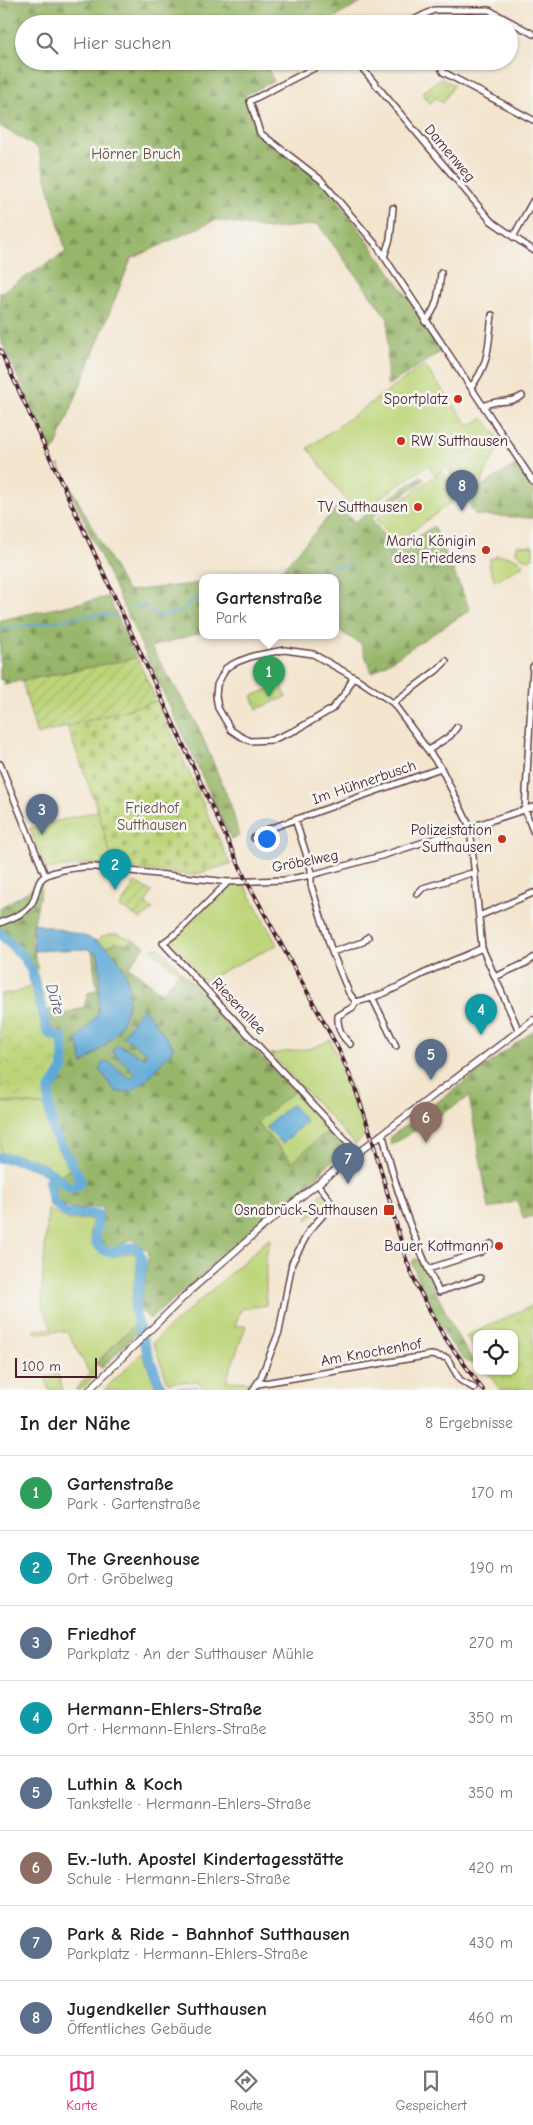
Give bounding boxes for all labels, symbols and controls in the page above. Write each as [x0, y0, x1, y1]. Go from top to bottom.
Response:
search box [15, 15, 518, 70]
icon: search [33, 29, 61, 57]
text: Hier suchen [73, 32, 171, 54]
street label: Damenweg [421, 121, 479, 185]
park label: Hörner Bruch [91, 145, 181, 163]
place label: Sportplatz [384, 390, 448, 408]
marker: Sportplatz [452, 393, 464, 405]
place label: RW Sutthausen [411, 432, 508, 450]
marker: RW Sutthausen [395, 435, 407, 447]
pin: 8 [446, 470, 478, 511]
place label: TV Sutthausen [317, 498, 408, 516]
marker: TV Sutthausen [412, 501, 424, 513]
place label: Maria Königin des Friedens [386, 532, 476, 567]
marker: Maria Königin des Friedens [480, 544, 492, 556]
popup [199, 574, 339, 639]
text: Gartenstraße [216, 587, 322, 609]
text: Park [216, 609, 246, 627]
pin: 1 [253, 656, 285, 697]
street label: Im Hühnerbusch [310, 756, 418, 808]
pin: 3 [26, 794, 58, 835]
park label: Friedhof Sutthausen [117, 799, 187, 834]
place label: Polizeistation Sutthausen [411, 821, 492, 856]
your location [254, 826, 280, 852]
marker: Polizeistation Sutthausen [496, 833, 508, 845]
street label: Gröbelweg [270, 846, 340, 876]
pin: 2 [99, 849, 131, 890]
street label: Riesenallee [208, 974, 270, 1039]
water label: Düte [42, 982, 68, 1016]
pin: 4 [465, 994, 497, 1035]
pin: 5 [415, 1039, 447, 1080]
pin: 6 [410, 1102, 442, 1143]
pin: 7 [332, 1143, 364, 1184]
place label: Osnabrück-Sutthausen [234, 1201, 378, 1219]
marker: Osnabrück-Sutthausen [382, 1203, 396, 1217]
place label: Bauer Kottmann [384, 1237, 489, 1255]
marker: Bauer Kottmann [493, 1240, 505, 1252]
map controls [473, 1330, 518, 1375]
button: locate [473, 1330, 518, 1375]
street label: Am Knochenhof [319, 1334, 424, 1370]
scale bar [15, 1355, 98, 1378]
text: 100 m [22, 1358, 61, 1375]
text: In der Nähe [20, 1411, 130, 1435]
text: 8 Ergebnisse [425, 1414, 513, 1432]
text: Gartenstraße [67, 1473, 173, 1495]
text: 1 [33, 1484, 39, 1502]
text: 170 m [471, 1484, 513, 1502]
text: Park · Gartenstraße [67, 1495, 200, 1513]
text: The Greenhouse [67, 1548, 200, 1570]
text: 2 [32, 1559, 40, 1577]
text: 190 m [470, 1559, 513, 1577]
text: Ort · Gröbelweg [67, 1570, 173, 1588]
text: Friedhof [67, 1623, 135, 1645]
text: 3 [32, 1634, 40, 1652]
text: 270 m [469, 1634, 513, 1652]
text: Parkplatz · An der Sutthauser Mühle [67, 1645, 314, 1663]
text: Hermann-Ehlers-Straße [67, 1698, 262, 1720]
text: 4 [32, 1709, 40, 1727]
text: 350 m [468, 1709, 513, 1727]
text: Ort · Hermann-Ehlers-Straße [67, 1720, 267, 1738]
text: Luthin & Koch [67, 1773, 183, 1795]
text: 5 [32, 1784, 40, 1802]
text: 350 m [468, 1784, 513, 1802]
text: Tankstelle · Hermann-Ehlers-Straße [67, 1795, 311, 1813]
text: Ev.-luth. Apostel Kindertagesstätte [67, 1848, 344, 1870]
text: 6 [32, 1859, 40, 1877]
text: 420 m [469, 1859, 513, 1877]
text: Schule · Hermann-Ehlers-Straße [67, 1870, 290, 1888]
text: Park & Ride - Bahnhof Sutthausen [67, 1923, 350, 1945]
text: 7 [32, 1934, 40, 1952]
text: 430 m [469, 1934, 513, 1952]
text: Parkplatz · Hermann-Ehlers-Straße [67, 1945, 308, 1963]
text: Jugendkeller Sutthausen [67, 1998, 267, 2020]
text: 8 [32, 2009, 40, 2027]
text: 460 m [468, 2009, 513, 2027]
text: Öffentliches Gebäude [67, 2020, 212, 2038]
tab: Karte [66, 2067, 97, 2114]
tab: Route [230, 2067, 263, 2114]
tab: Gespeichert [395, 2067, 467, 2114]

